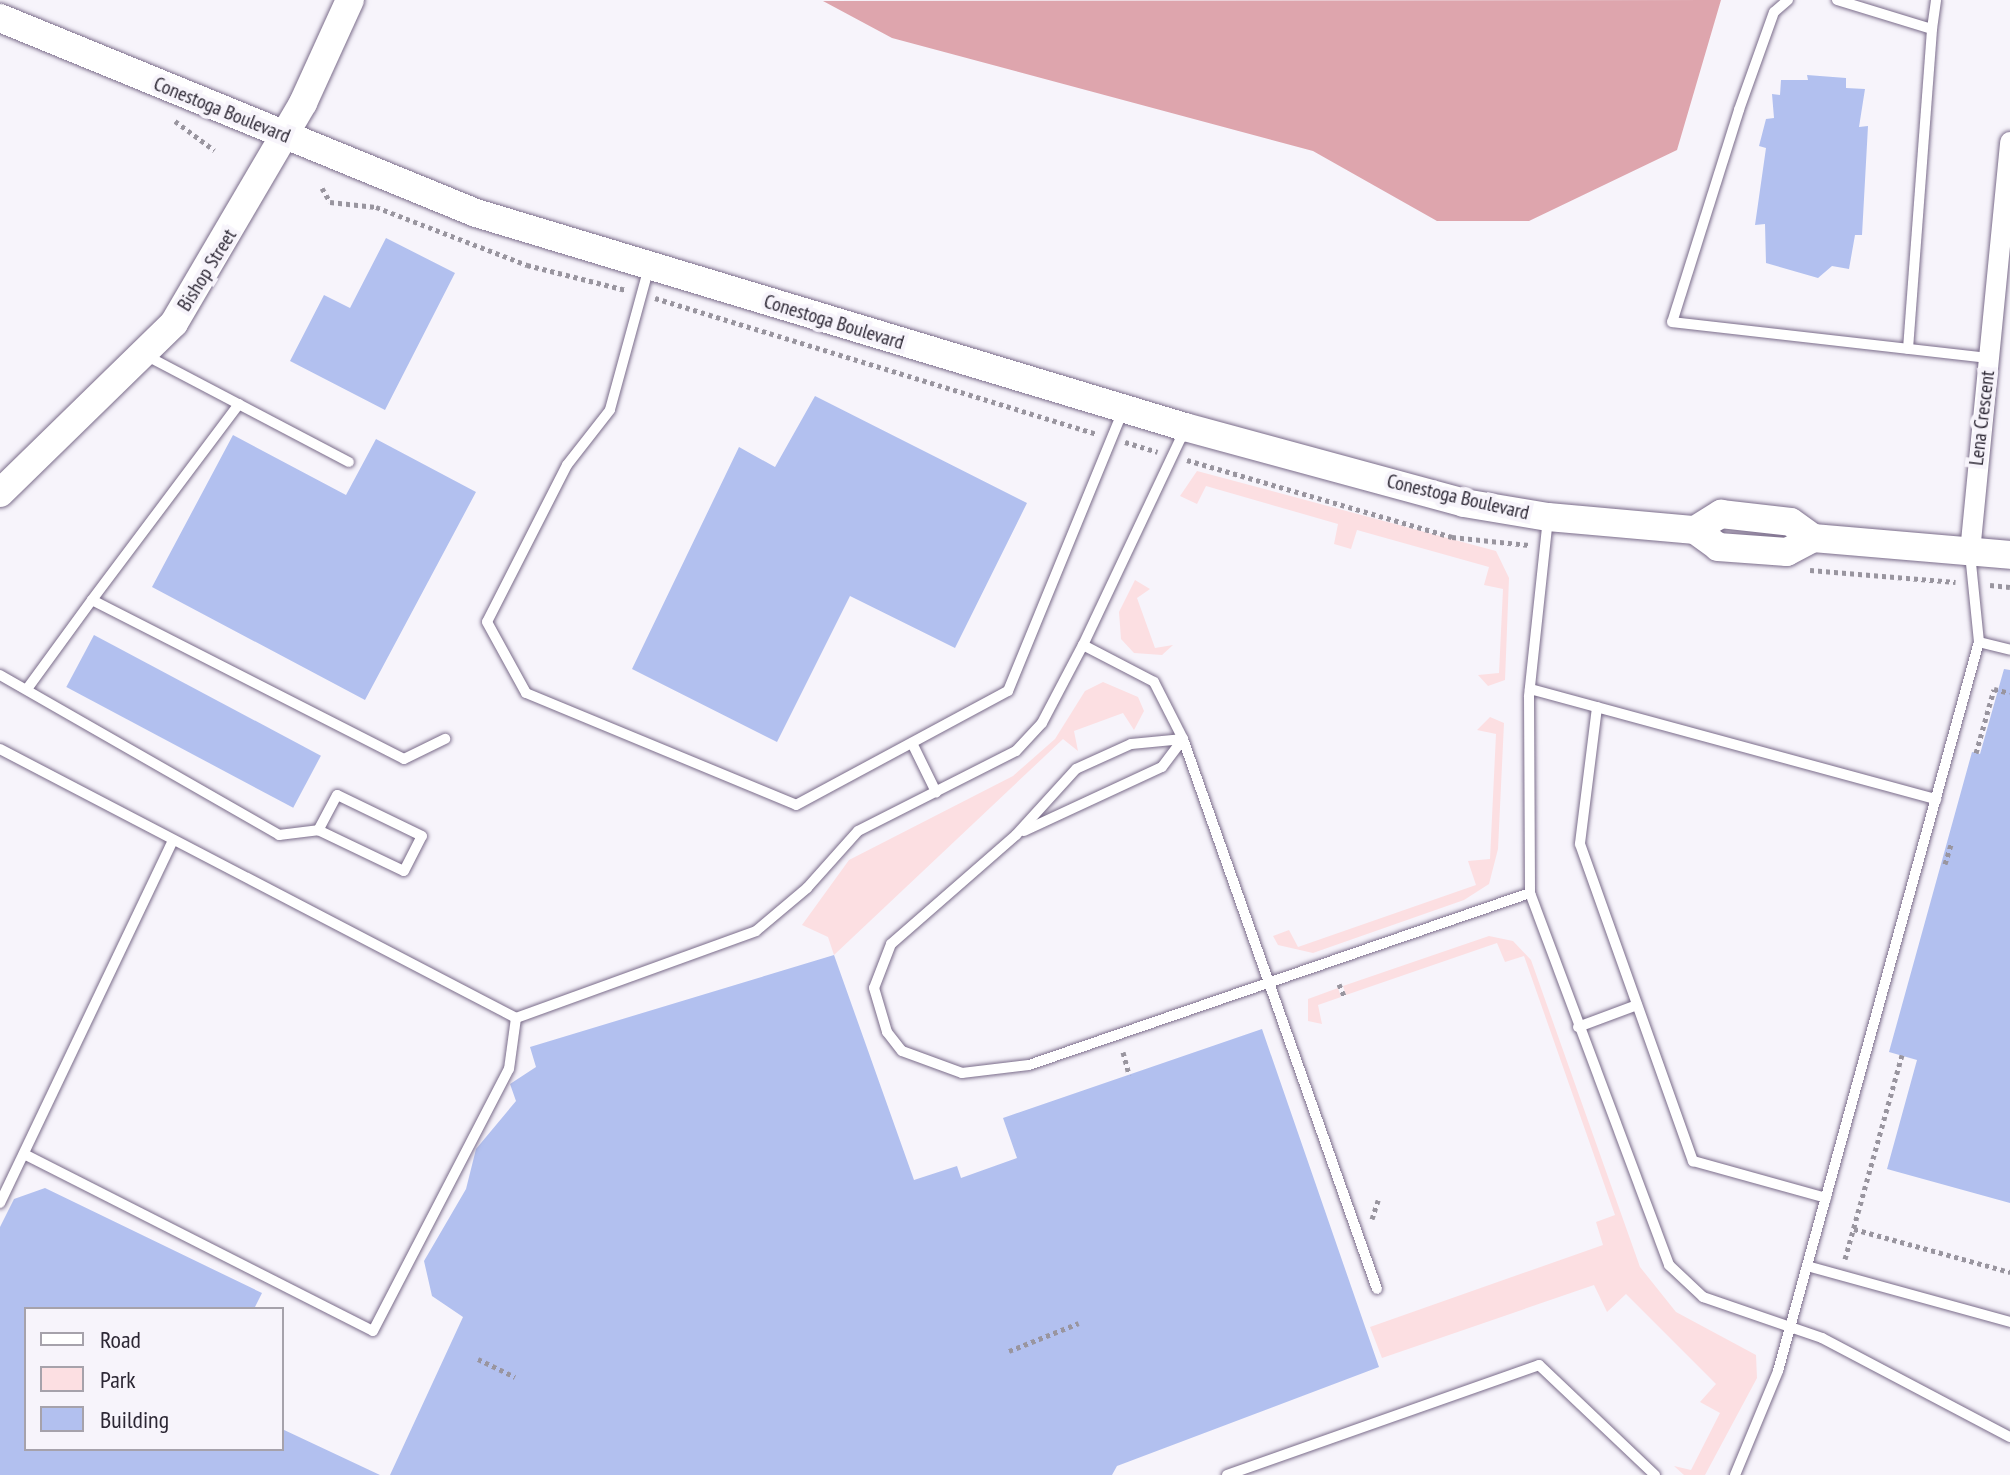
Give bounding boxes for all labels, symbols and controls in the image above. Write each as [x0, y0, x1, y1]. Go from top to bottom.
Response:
street label: Conestoga Boulevard [150, 72, 294, 148]
street label: Bishop Street [172, 225, 242, 315]
street label: Conestoga Boulevard [761, 289, 907, 355]
street label: Lena Crescent [1964, 369, 2000, 467]
street label: Conestoga Boulevard [1385, 469, 1531, 525]
legend [24, 1307, 284, 1451]
text: Road [100, 1324, 141, 1355]
text: Park [100, 1364, 136, 1395]
text: Building [100, 1404, 169, 1435]

